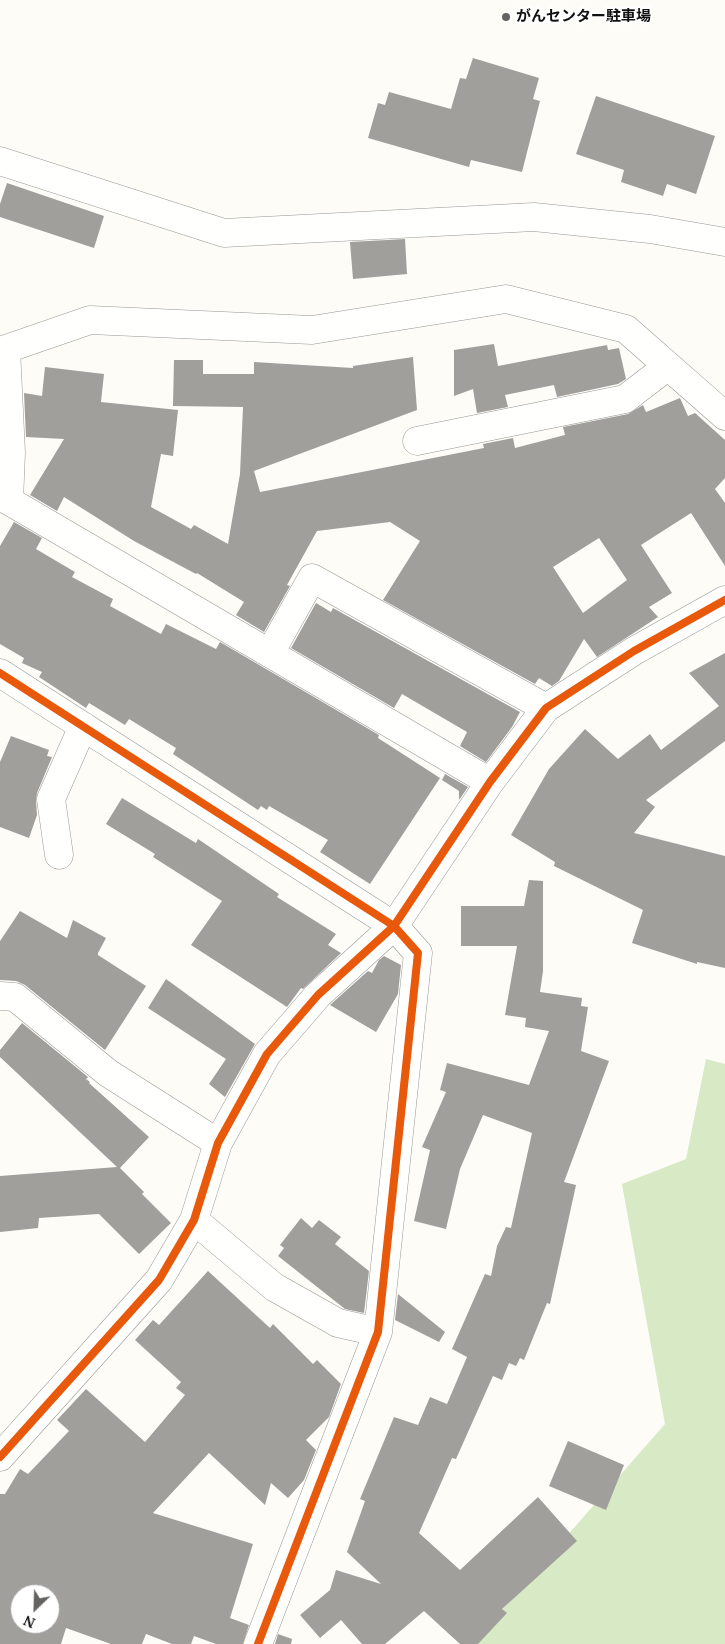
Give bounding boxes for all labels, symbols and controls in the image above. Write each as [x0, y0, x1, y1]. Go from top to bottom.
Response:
place label: がんセンター駐車場 [516, 8, 651, 26]
marker: がんセンター駐車場 [500, 11, 512, 23]
north arrow [10, 1584, 60, 1634]
text: N [20, 1611, 38, 1633]

